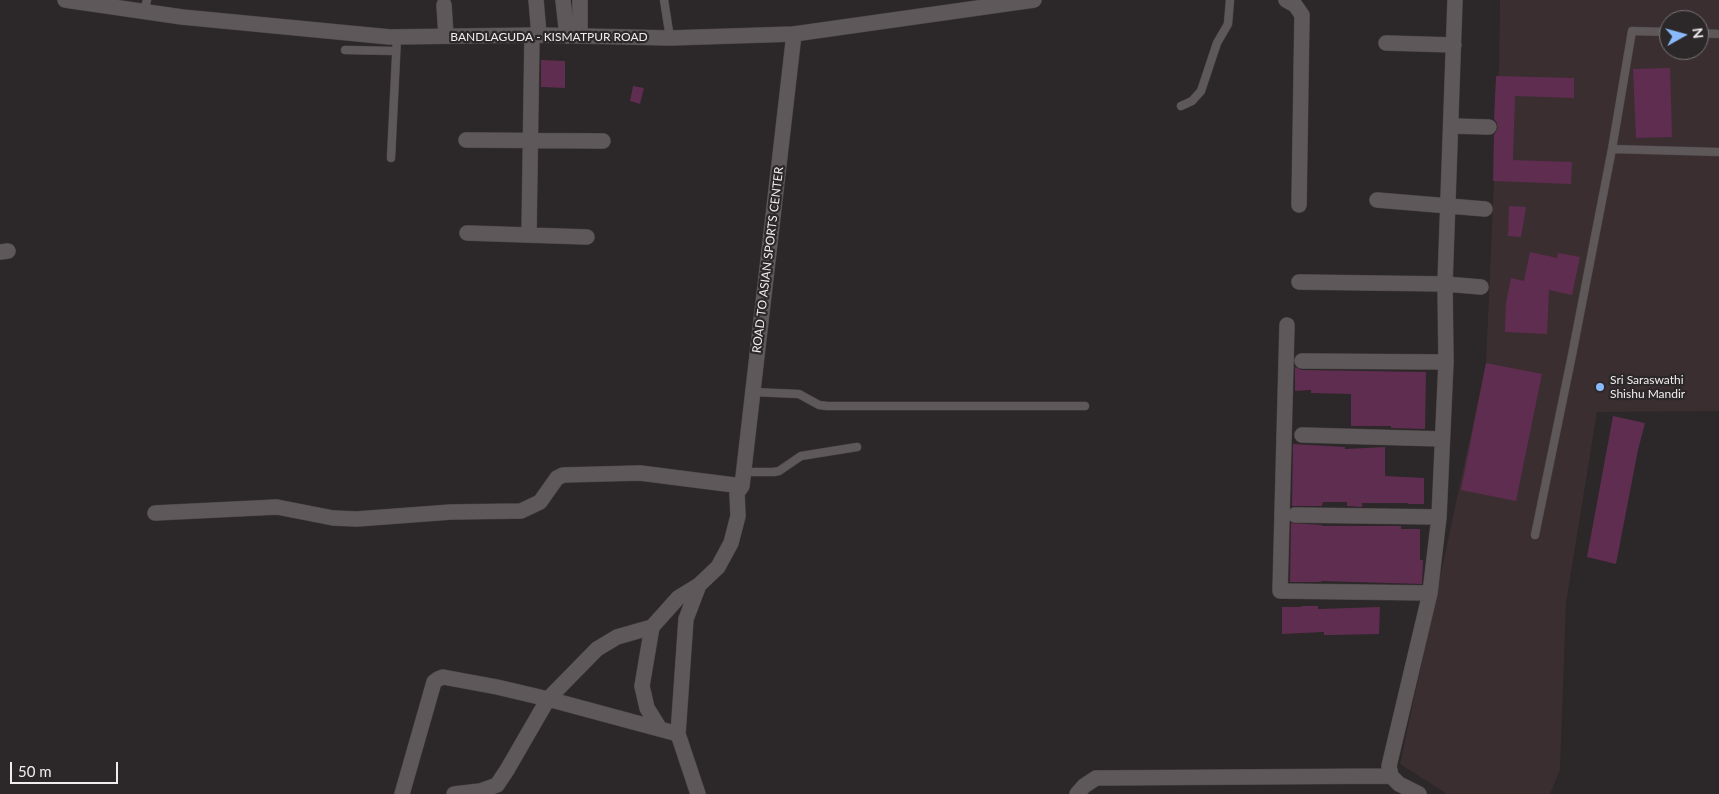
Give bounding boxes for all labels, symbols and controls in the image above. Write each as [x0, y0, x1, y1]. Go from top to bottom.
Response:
north arrow [1659, 10, 1709, 60]
text: N [1689, 27, 1707, 40]
street label: BANDLAGUDA - KISMATPUR ROAD [450, 30, 648, 44]
street label: ROAD TO ASIAN SPORTS CENTER [749, 166, 787, 354]
place label: Sri Saraswathi Shishu Mandir [1610, 373, 1685, 401]
marker: Sri Saraswathi Shishu Mandir [1594, 381, 1606, 393]
scale bar [12, 752, 120, 784]
text: 50 m [18, 762, 52, 780]

